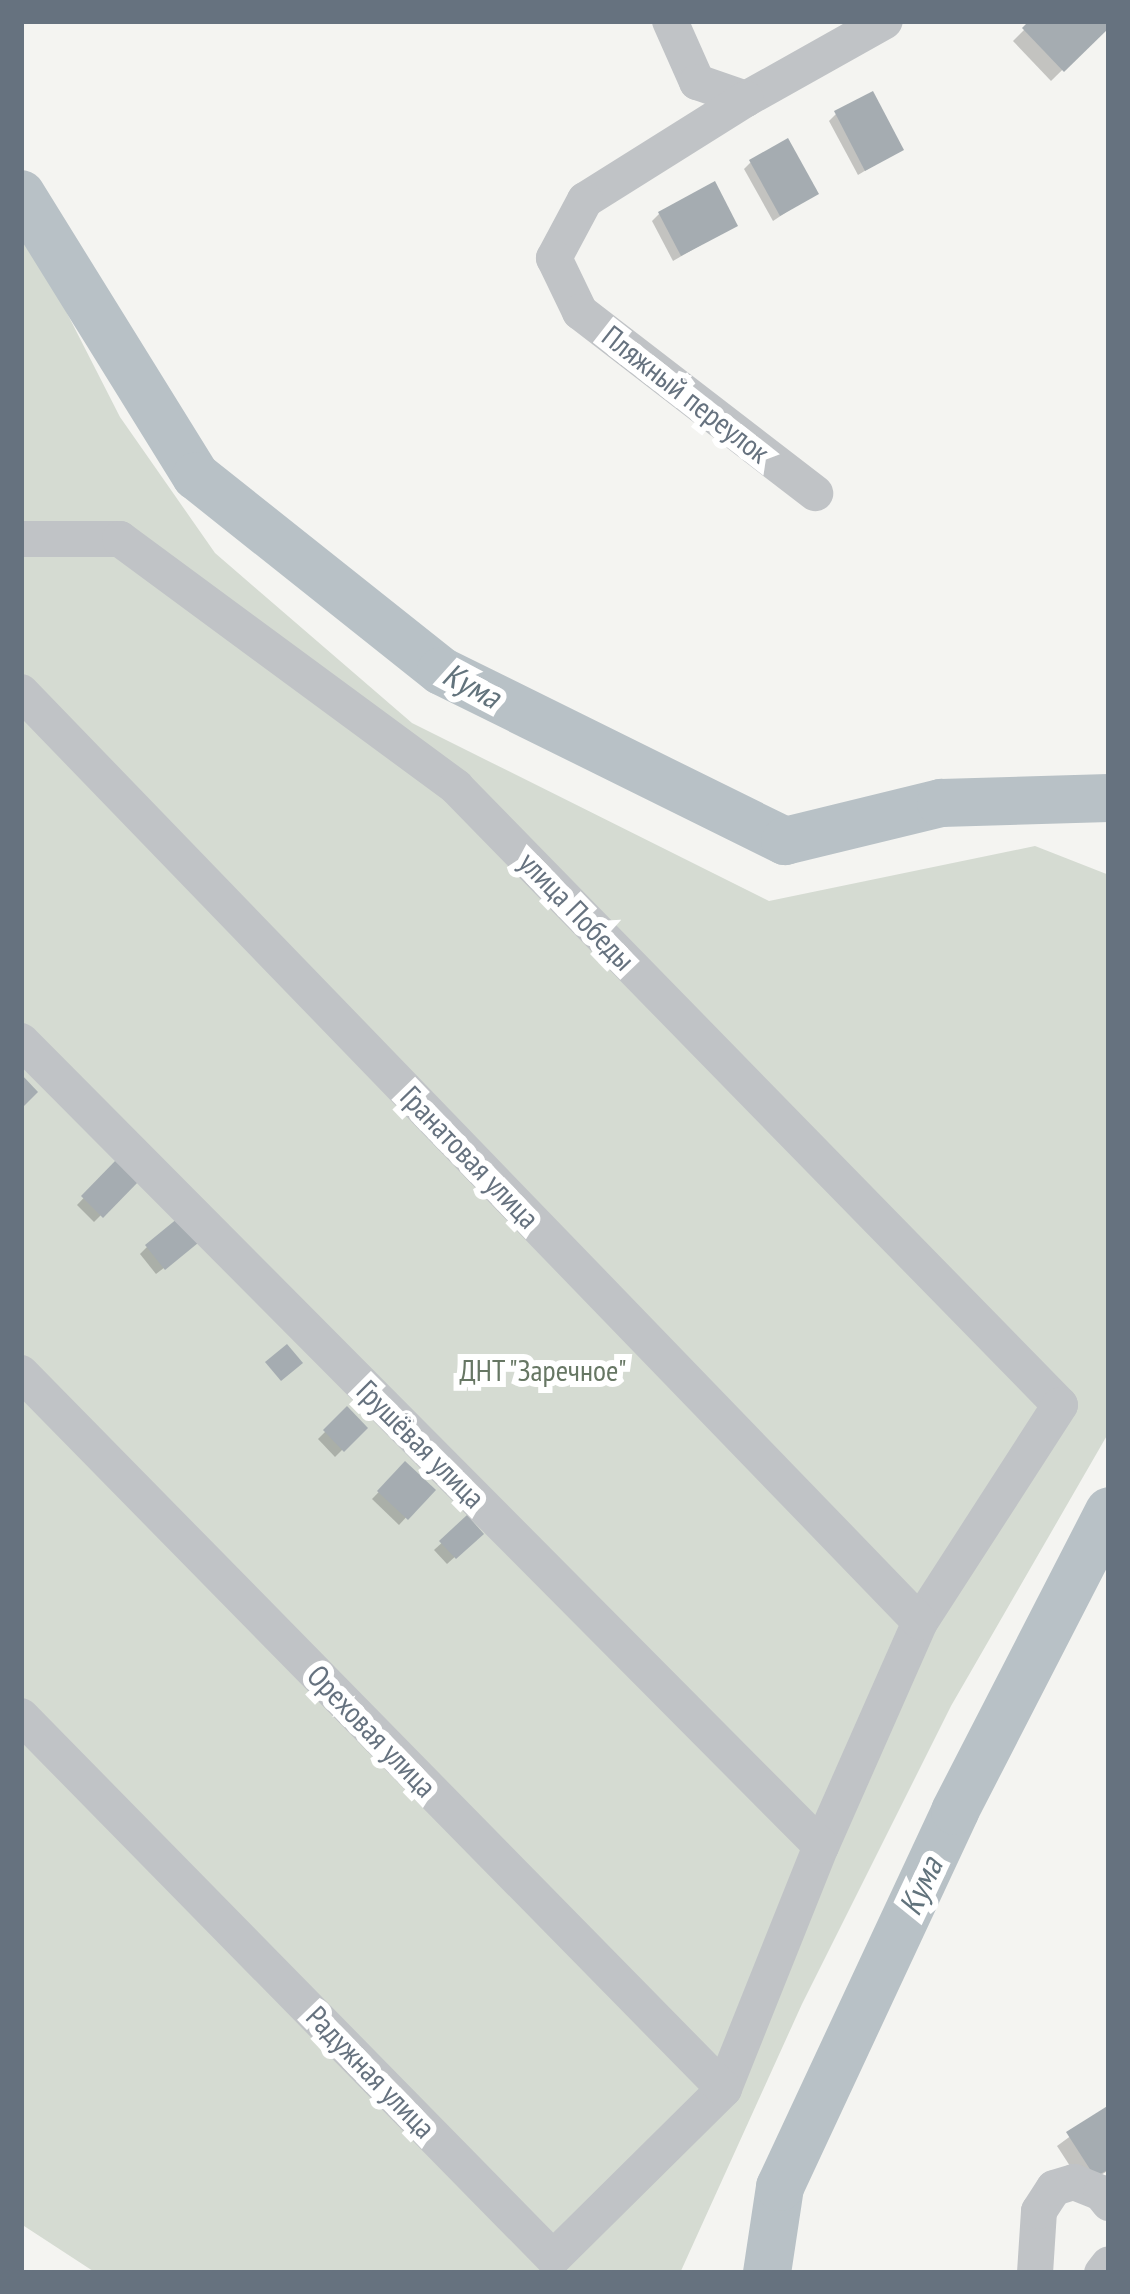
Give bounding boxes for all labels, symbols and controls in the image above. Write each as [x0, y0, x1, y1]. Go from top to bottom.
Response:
street label: Пляжный переулок [595, 318, 777, 470]
water label: Кума [437, 654, 507, 716]
street label: улица Победы [512, 844, 642, 978]
street label: Гранатовая улица [393, 1078, 547, 1236]
park label: ДНТ "Заречное" [458, 1352, 628, 1388]
street label: Грушёвая улица [350, 1373, 492, 1515]
street label: Ореховая улица [300, 1657, 444, 1805]
water label: Кума [890, 1851, 950, 1921]
street label: Радужная улица [299, 1998, 443, 2146]

